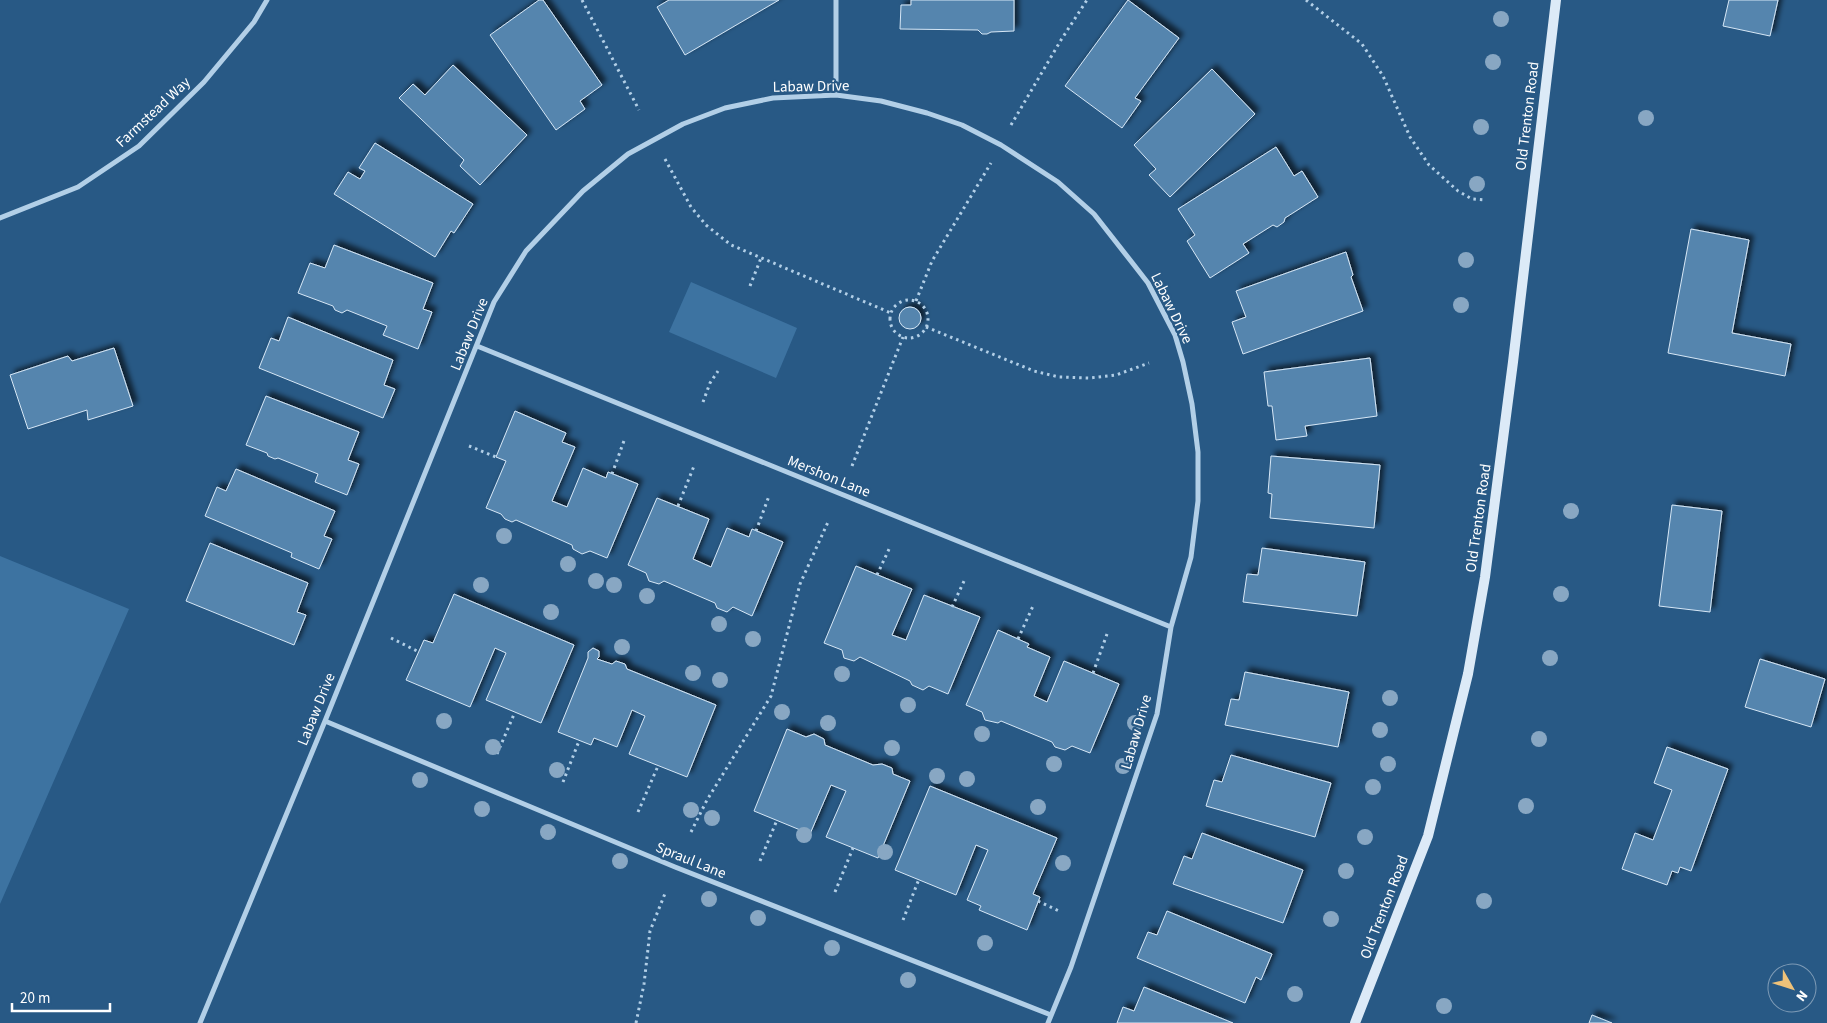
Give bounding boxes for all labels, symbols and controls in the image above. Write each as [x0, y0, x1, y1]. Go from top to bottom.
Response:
street label: Old Trenton Road [1510, 60, 1545, 172]
street label: Farmstead Way [111, 72, 195, 153]
street label: Labaw Drive [772, 75, 850, 98]
street label: Labaw Drive [1145, 269, 1198, 347]
street label: Labaw Drive [445, 295, 494, 374]
street label: Mershon Lane [784, 450, 873, 503]
street label: Old Trenton Road [1460, 462, 1497, 574]
street label: Labaw Drive [292, 670, 341, 749]
street label: Labaw Drive [1116, 692, 1157, 772]
street label: Spraul Lane [652, 837, 729, 884]
street label: Old Trenton Road [1355, 852, 1414, 962]
north arrow [1767, 963, 1817, 1013]
scale bar [12, 980, 110, 1012]
text: N [1791, 986, 1812, 1005]
text: 20 m [20, 988, 50, 1009]

